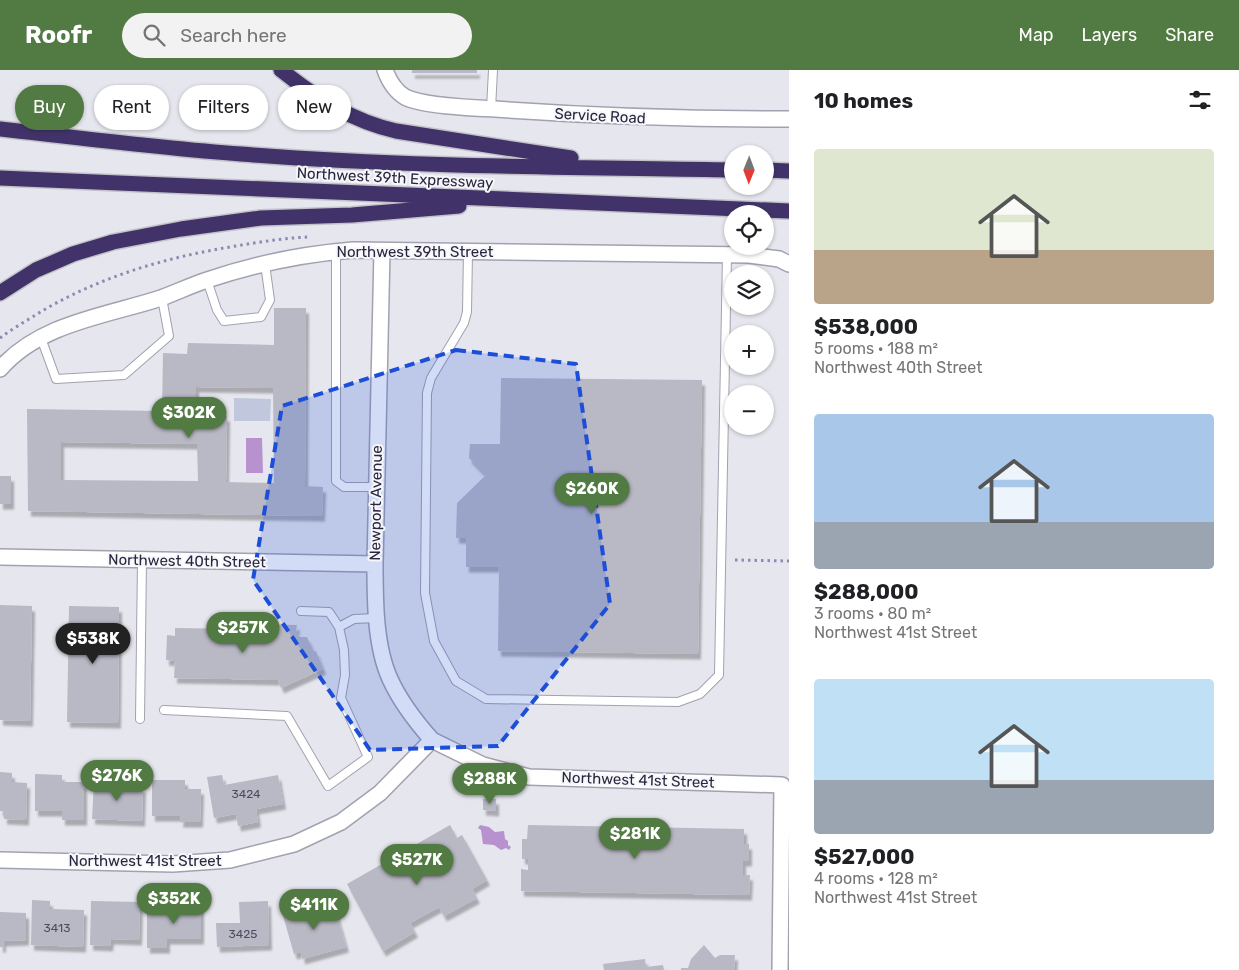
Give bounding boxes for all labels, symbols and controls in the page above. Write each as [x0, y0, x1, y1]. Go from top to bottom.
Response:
search box [122, 13, 472, 58]
text: Roofr [25, 21, 92, 49]
icon: search [140, 21, 168, 49]
text: Search here [180, 24, 287, 47]
text: Map [1019, 24, 1054, 46]
text: Layers [1082, 24, 1137, 46]
text: Share [1165, 24, 1214, 46]
chip: Buy [15, 85, 84, 130]
chip: Rent [94, 85, 169, 130]
chip: Filters [179, 85, 268, 130]
chip: New [278, 85, 351, 130]
icon: filters [1186, 86, 1214, 114]
text: 10 homes [814, 88, 913, 113]
street label: Service Road [554, 105, 646, 127]
north arrow [724, 145, 774, 195]
map controls [724, 145, 774, 435]
street label: Northwest 39th Expressway [296, 164, 494, 192]
icon: home [969, 181, 1059, 271]
button: locate [724, 205, 774, 255]
street label: Northwest 39th Street [337, 243, 494, 261]
button: layers [724, 265, 774, 315]
text: $538,000 [814, 314, 918, 339]
button: + [724, 325, 774, 375]
text: 5 rooms · 188 m² [814, 339, 938, 358]
text: Northwest 40th Street [814, 358, 982, 377]
button: − [724, 385, 774, 435]
pin: $302K [154, 396, 224, 439]
text: $302K [162, 403, 216, 422]
street label: Newport Avenue [366, 445, 386, 561]
icon: home [969, 446, 1059, 536]
pin: $260K [557, 472, 627, 515]
text: $260K [566, 479, 619, 498]
street label: Northwest 40th Street [108, 551, 266, 571]
text: $288,000 [814, 579, 919, 604]
text: 3 rooms · 80 m² [814, 604, 931, 623]
pin: $257K [208, 612, 278, 654]
text: $257K [217, 618, 269, 637]
pin: $538K [58, 622, 128, 665]
text: Northwest 41st Street [814, 623, 977, 642]
text: $538K [66, 629, 120, 648]
icon: home [969, 711, 1059, 801]
pin: $276K [82, 760, 152, 802]
pin: $288K [455, 762, 525, 805]
text: $276K [92, 766, 142, 785]
street label: Northwest 41st Street [561, 768, 715, 792]
text: $288K [463, 769, 517, 788]
house number: 3424 [231, 787, 261, 801]
pin: $281K [600, 818, 670, 860]
text: $281K [610, 824, 660, 843]
pin: $527K [382, 844, 452, 886]
text: $527,000 [814, 844, 915, 869]
text: $527K [391, 850, 443, 869]
street label: Northwest 41st Street [68, 852, 222, 870]
text: 4 rooms · 128 m² [814, 869, 938, 888]
pin: $352K [139, 882, 209, 925]
pin: $411K [279, 888, 349, 931]
text: Northwest 41st Street [814, 888, 977, 907]
text: $352K [148, 889, 200, 908]
text: $411K [290, 895, 338, 914]
house number: 3413 [44, 921, 70, 935]
house number: 3425 [229, 927, 257, 941]

